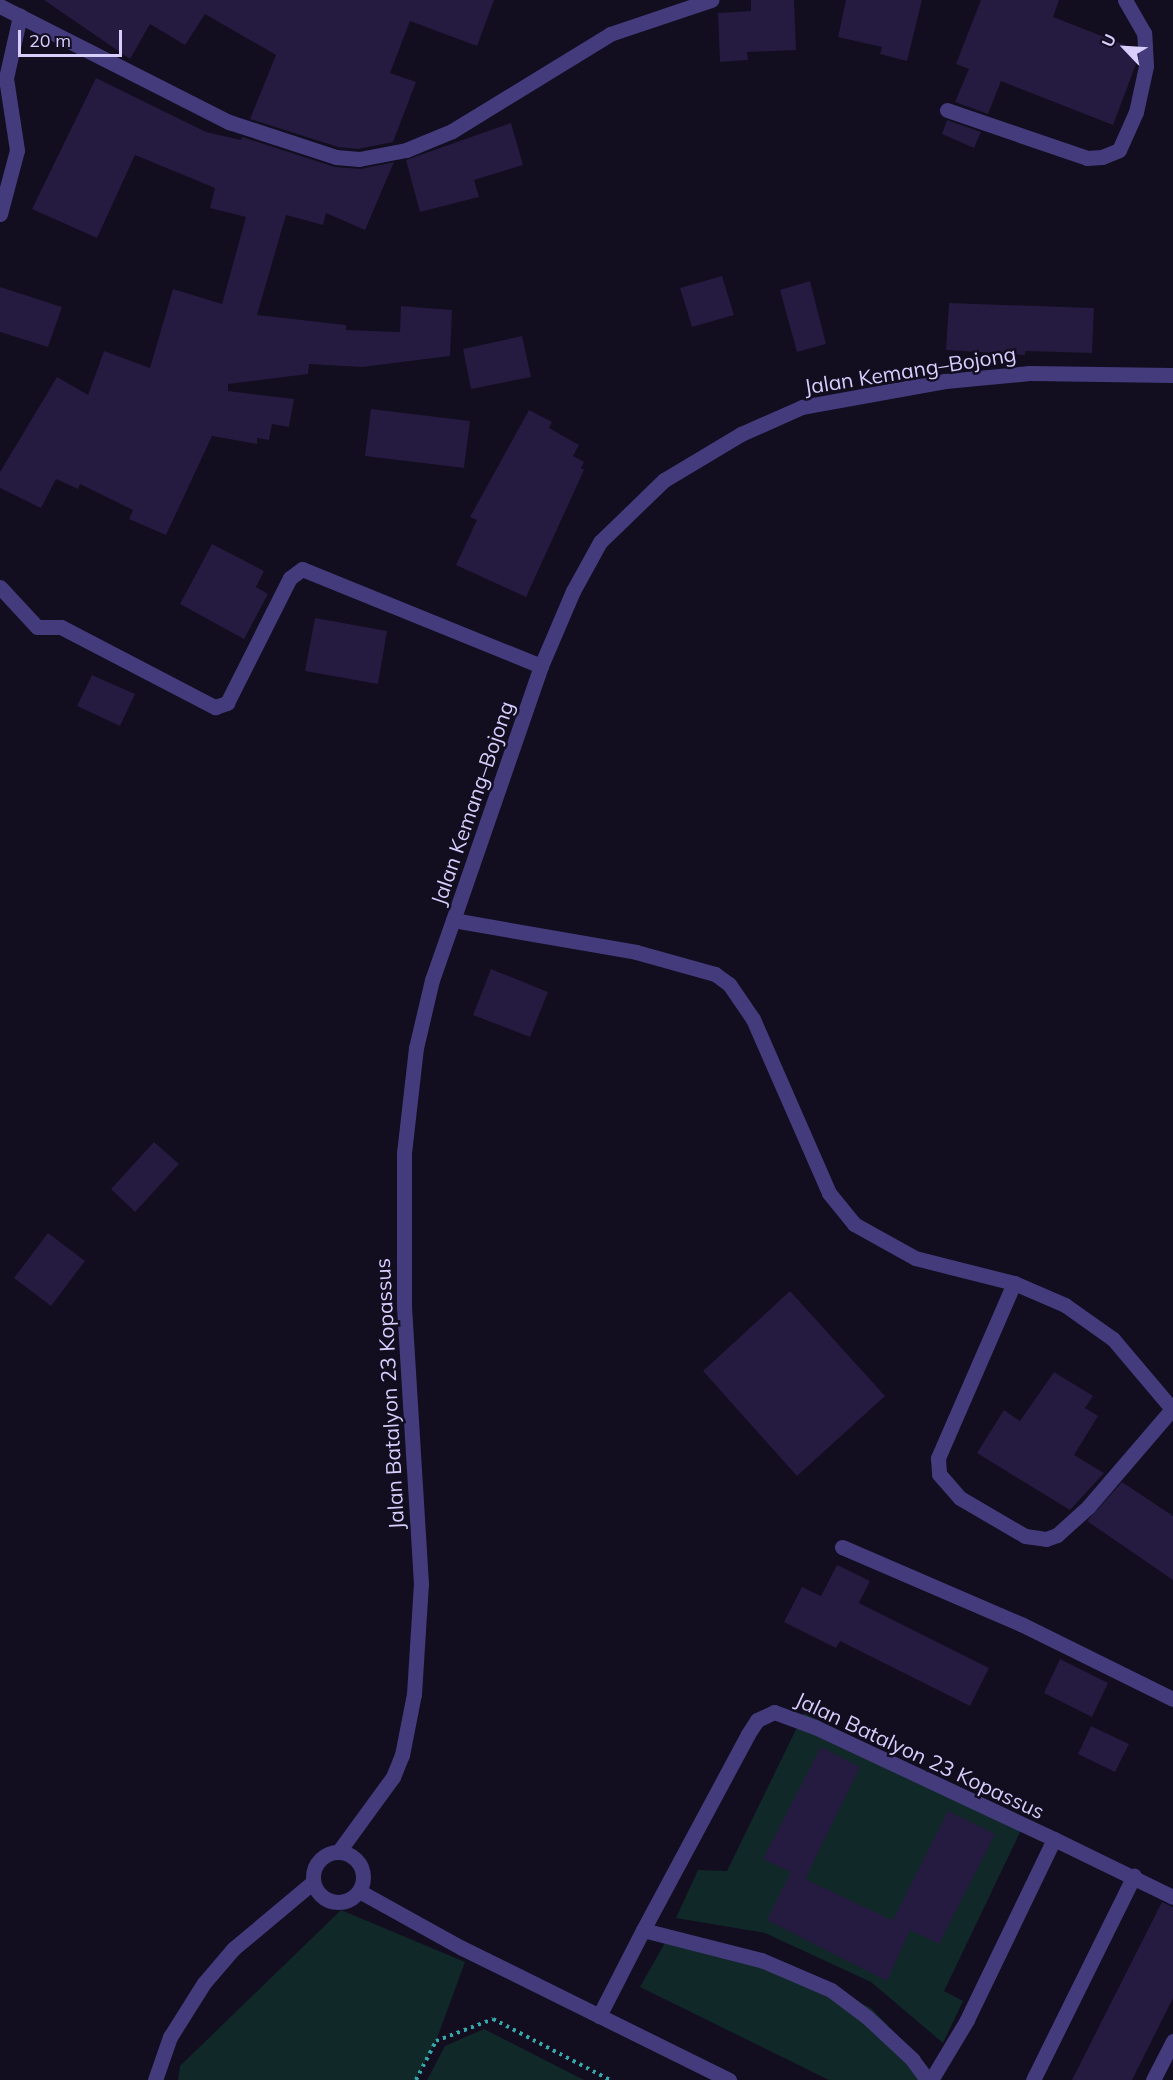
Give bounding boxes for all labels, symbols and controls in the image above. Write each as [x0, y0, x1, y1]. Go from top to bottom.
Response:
scale bar [21, 18, 124, 56]
north arrow [1095, 18, 1155, 78]
text: 20 m [29, 29, 71, 52]
text: U [1097, 31, 1120, 50]
street label: Jalan Kemang–Bojong [802, 341, 1018, 399]
street label: Jalan Kemang–Bojong [425, 698, 519, 908]
street label: Jalan Batalyon 23 Kopassus [369, 1258, 409, 1530]
street label: Jalan Batalyon 23 Kopassus [792, 1686, 1048, 1824]

